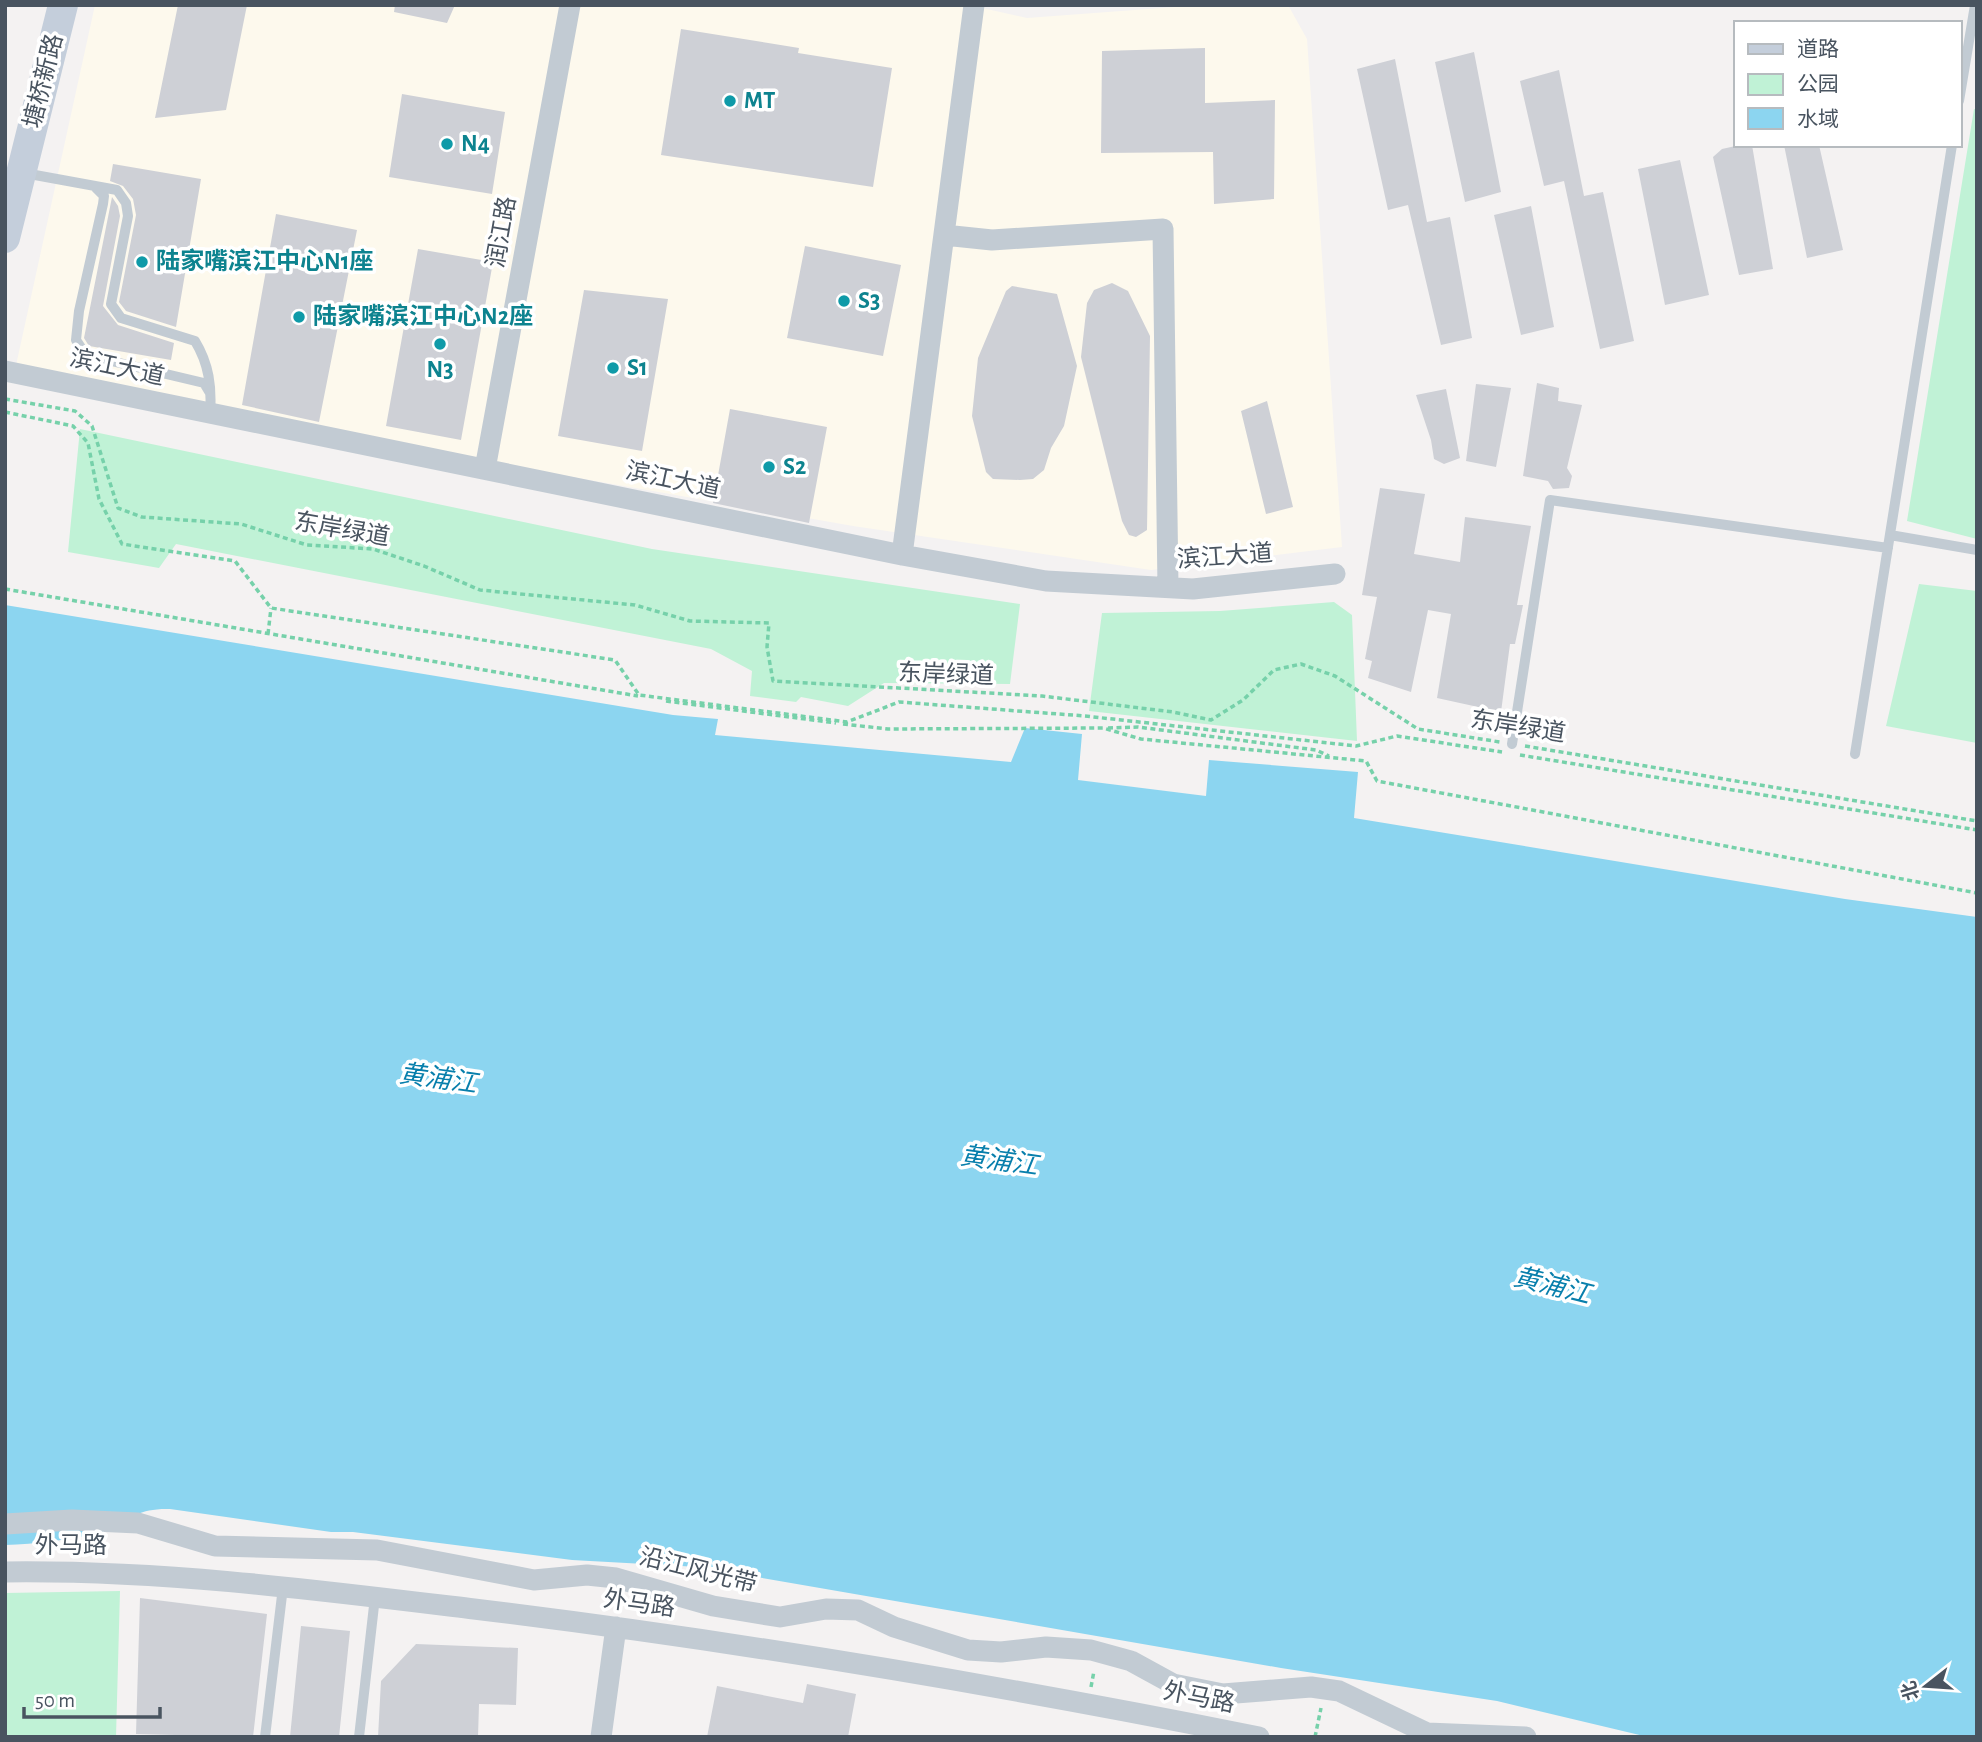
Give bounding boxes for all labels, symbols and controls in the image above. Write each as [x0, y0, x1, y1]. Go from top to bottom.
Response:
legend [1734, 21, 1961, 147]
street label: 塘桥新路 [19, 31, 67, 130]
text: 道路 [1797, 38, 1839, 60]
text: 公园 [1797, 73, 1839, 95]
place label: MT [744, 89, 775, 113]
marker: MT [722, 93, 738, 109]
text: 水域 [1797, 108, 1839, 130]
place label: N4 [461, 132, 490, 156]
marker: N4 [439, 136, 455, 152]
street label: 润江路 [482, 194, 520, 270]
place label: 陆家嘴滨江中心N1座 [156, 248, 373, 274]
marker: 陆家嘴滨江中心N1座 [134, 254, 150, 270]
place label: S3 [858, 289, 880, 313]
marker: S3 [836, 293, 852, 309]
place label: 陆家嘴滨江中心N2座 [313, 303, 533, 329]
marker: 陆家嘴滨江中心N2座 [291, 309, 307, 325]
marker: N3 [432, 336, 448, 352]
street label: 滨江大道 [68, 344, 167, 390]
place label: S1 [627, 356, 648, 380]
place label: N3 [426, 358, 454, 382]
marker: S1 [605, 360, 621, 376]
place label: S2 [783, 455, 806, 479]
street label: 滨江大道 [624, 457, 723, 503]
marker: S2 [761, 459, 777, 475]
street label: 东岸绿道 [293, 508, 392, 550]
street label: 滨江大道 [1176, 540, 1274, 572]
street label: 东岸绿道 [898, 659, 994, 689]
street label: 东岸绿道 [1469, 706, 1568, 746]
water label: 黄浦江 [398, 1060, 482, 1098]
water label: 黄浦江 [959, 1142, 1043, 1180]
water label: 黄浦江 [1511, 1263, 1596, 1309]
street label: 外马路 [35, 1532, 107, 1558]
street label: 沿江风光带 [637, 1543, 760, 1597]
street label: 外马路 [602, 1585, 677, 1621]
north arrow [1891, 1651, 1961, 1721]
scale bar [24, 1676, 161, 1720]
street label: 外马路 [1161, 1677, 1237, 1717]
text: 北 [1898, 1679, 1923, 1703]
text: 50 m [35, 1690, 75, 1711]

